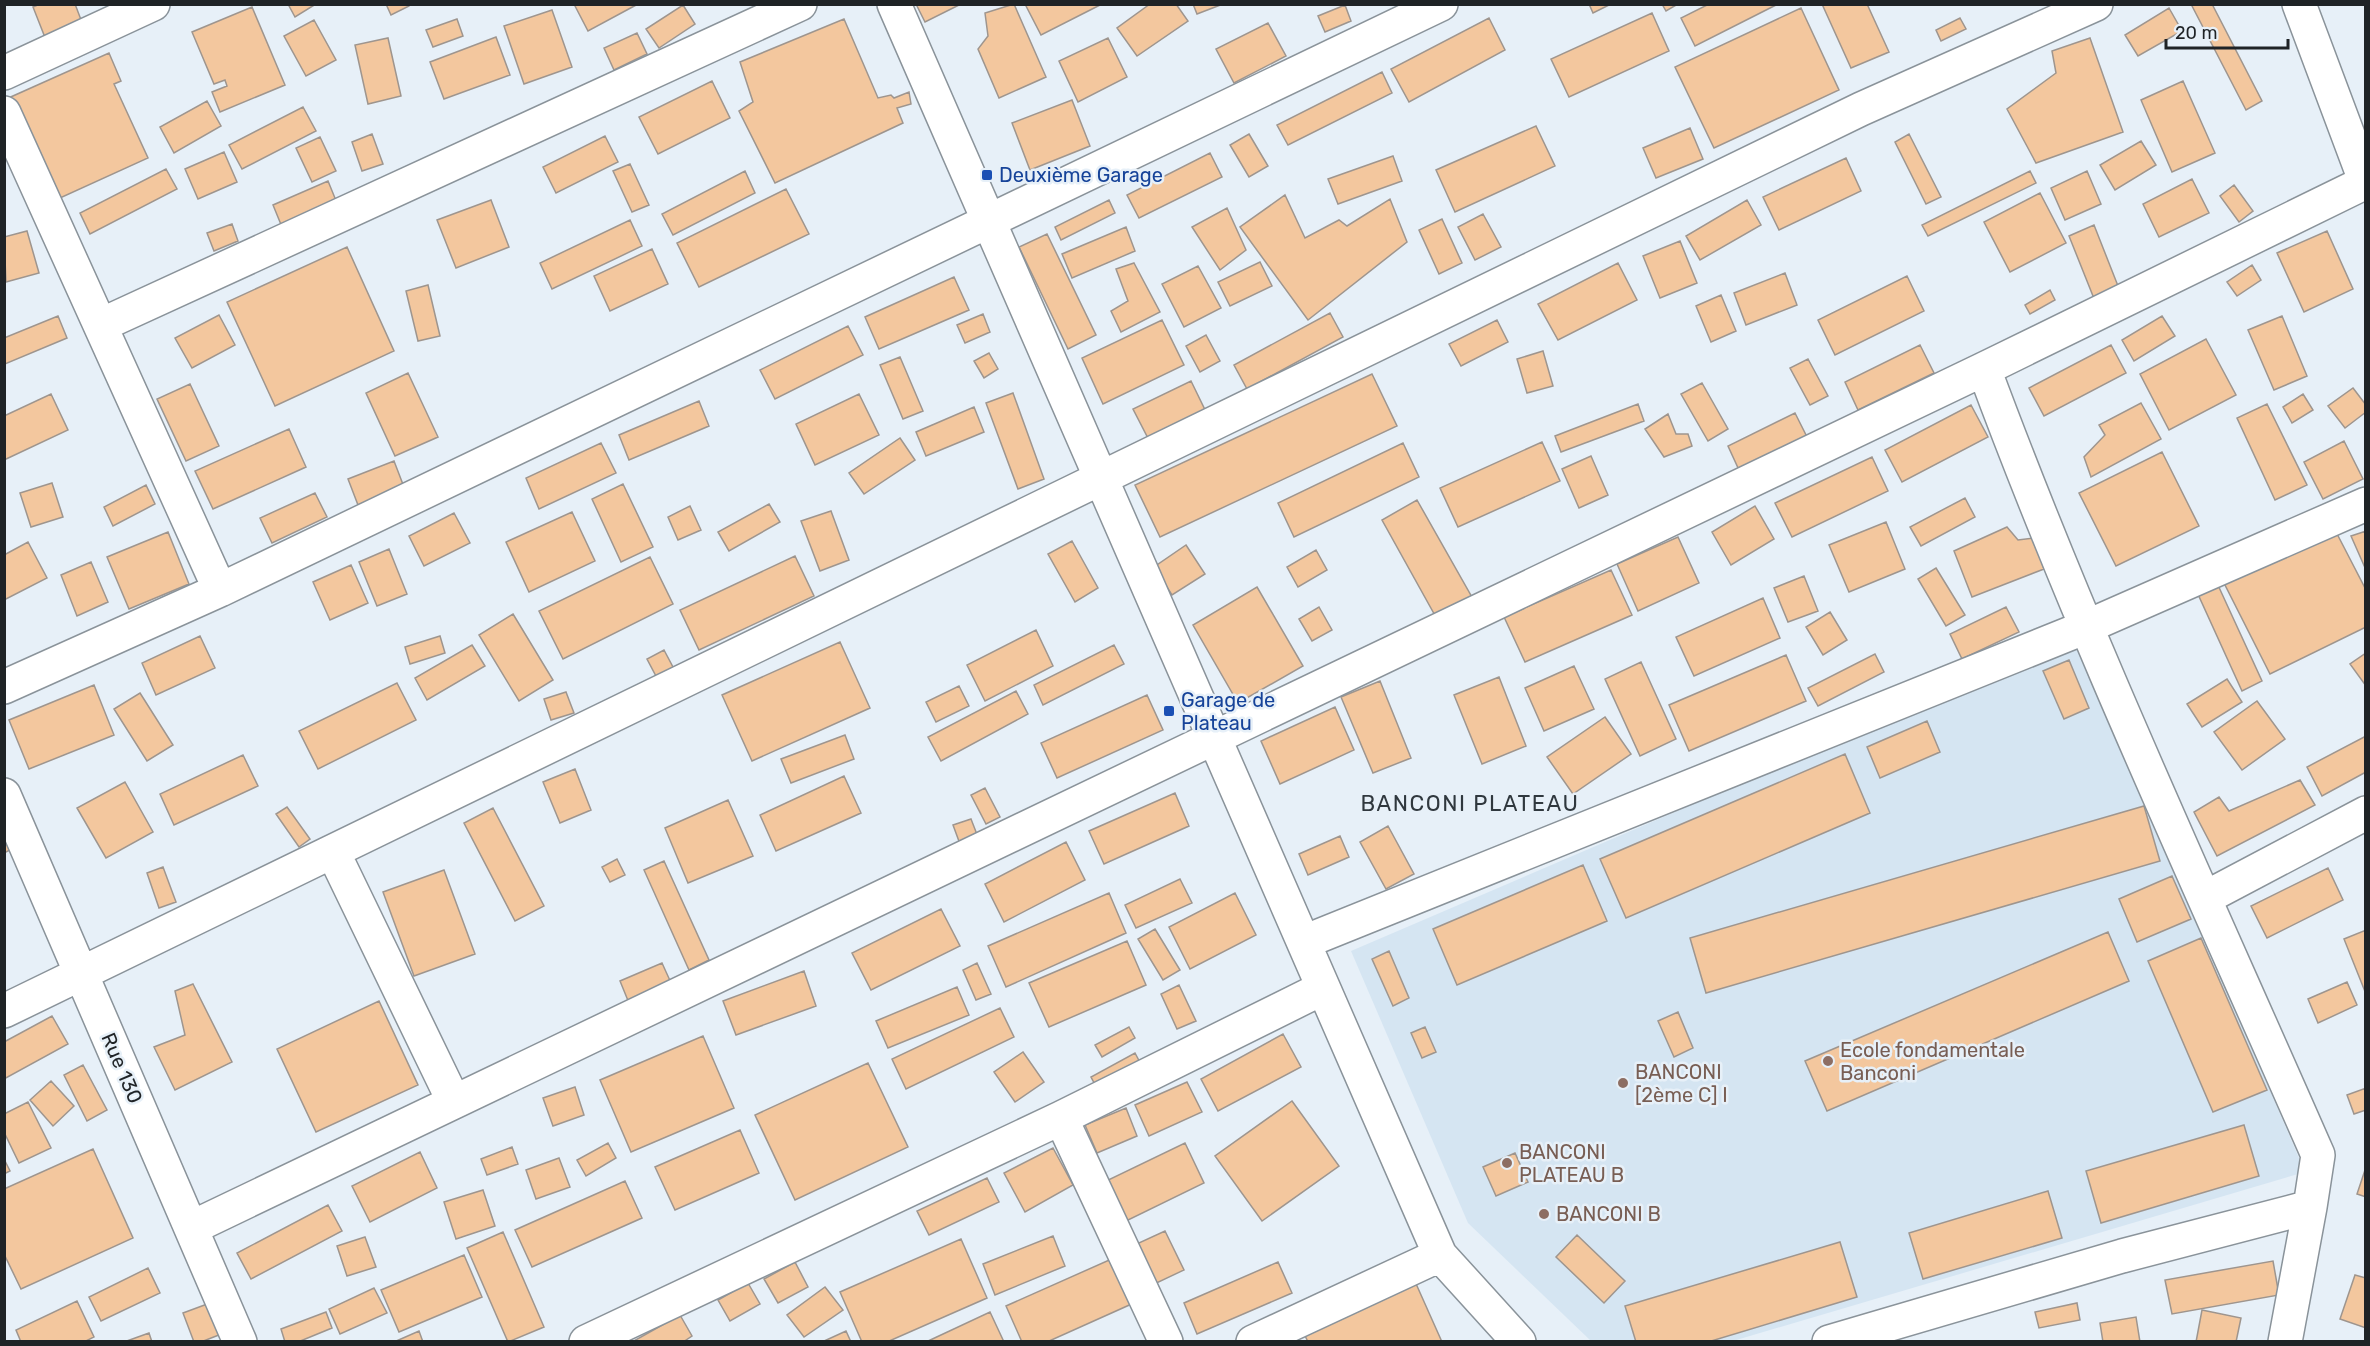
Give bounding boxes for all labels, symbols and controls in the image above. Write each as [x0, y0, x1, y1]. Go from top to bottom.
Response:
scale bar [2166, 12, 2288, 50]
text: 20 m [2175, 22, 2217, 44]
place label: Deuxième Garage [999, 163, 1163, 187]
marker: Deuxième Garage [980, 168, 994, 182]
place label: Garage de Plateau [1181, 688, 1275, 735]
marker: Garage de Plateau [1162, 704, 1176, 718]
district label: BANCONI PLATEAU [1361, 790, 1579, 817]
street label: Rue 130 [96, 1029, 148, 1107]
place label: Ecole fondamentale Banconi [1840, 1038, 2025, 1085]
marker: Ecole fondamentale Banconi [1821, 1054, 1835, 1068]
place label: BANCONI [2ème C] I [1635, 1060, 1728, 1107]
marker: BANCONI [2ème C] I [1616, 1076, 1630, 1090]
place label: BANCONI PLATEAU B [1519, 1140, 1624, 1187]
marker: BANCONI PLATEAU B [1500, 1156, 1514, 1170]
place label: BANCONI B [1556, 1202, 1661, 1226]
marker: BANCONI B [1537, 1207, 1551, 1221]

